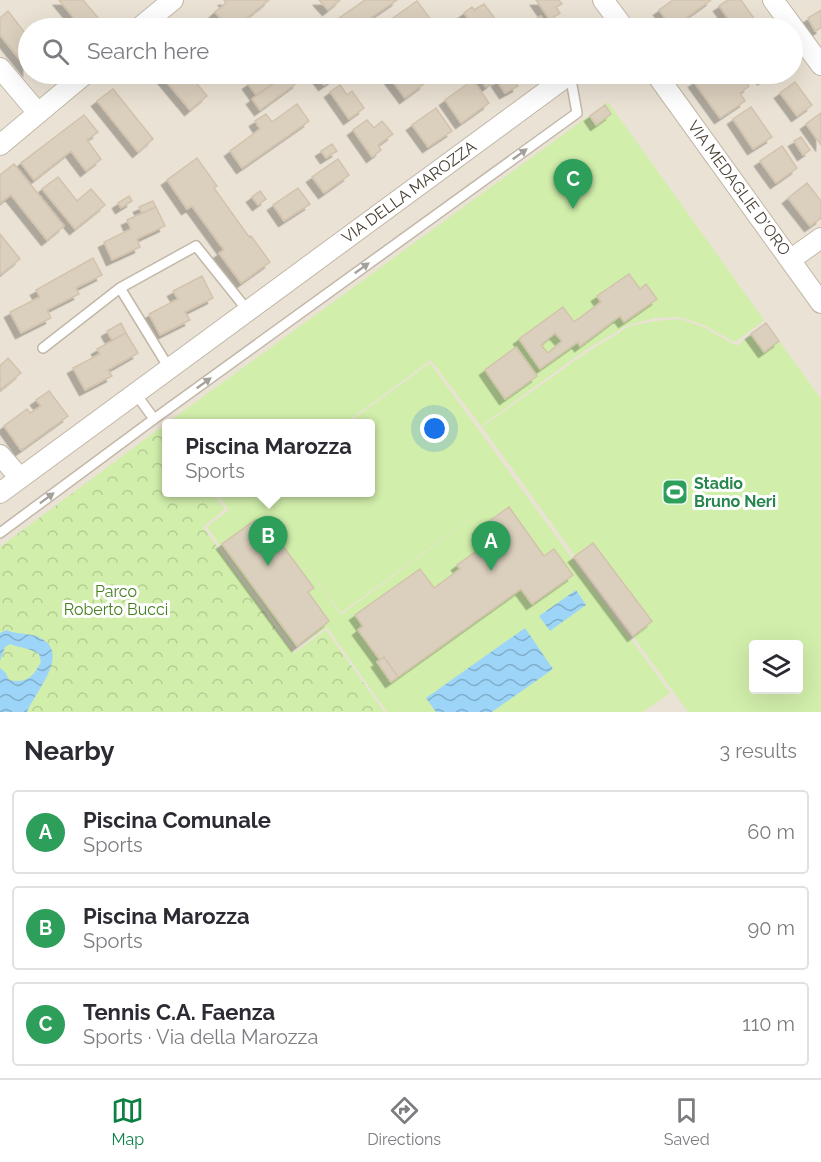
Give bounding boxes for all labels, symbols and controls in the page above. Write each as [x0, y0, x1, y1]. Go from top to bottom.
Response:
search box [18, 18, 803, 84]
icon: search [39, 35, 72, 68]
text: Search here [87, 38, 209, 64]
street label: VIA MEDAGLIE D'ORO [684, 117, 794, 259]
street label: VIA DELLA MAROZZA [338, 137, 480, 247]
one-way arrow [512, 148, 528, 160]
pin: C [554, 160, 592, 209]
one-way arrow [355, 263, 370, 275]
one-way arrow [196, 377, 212, 389]
your location [420, 414, 449, 443]
popup [162, 419, 375, 497]
text: Piscina Marozza [185, 433, 352, 459]
text: Sports [185, 459, 245, 483]
place label: Stadio Bruno Neri [694, 474, 776, 511]
sports icon: Stadio Bruno Neri [660, 477, 690, 507]
one-way arrow [39, 492, 55, 504]
pin: B [248, 516, 288, 566]
pin: A [472, 522, 510, 571]
park label: Parco Roberto Bucci [64, 582, 168, 619]
map controls [749, 640, 803, 694]
button: layers [749, 640, 803, 694]
text: Nearby [24, 736, 114, 766]
text: 3 results [719, 739, 797, 763]
text: Piscina Comunale [83, 807, 271, 833]
text: A [39, 820, 52, 844]
text: 60 m [747, 820, 795, 844]
text: Sports [83, 833, 143, 857]
text: Piscina Marozza [83, 903, 250, 929]
text: B [39, 916, 52, 940]
text: 90 m [748, 916, 795, 940]
text: Sports [83, 929, 143, 953]
text: Tennis C.A. Faenza [83, 999, 275, 1025]
text: C [39, 1012, 52, 1036]
text: 110 m [742, 1012, 795, 1036]
text: Sports · Via della Marozza [83, 1025, 318, 1049]
tab: Map [111, 1094, 144, 1149]
tab: Directions [367, 1094, 441, 1149]
tab: Saved [664, 1094, 710, 1149]

